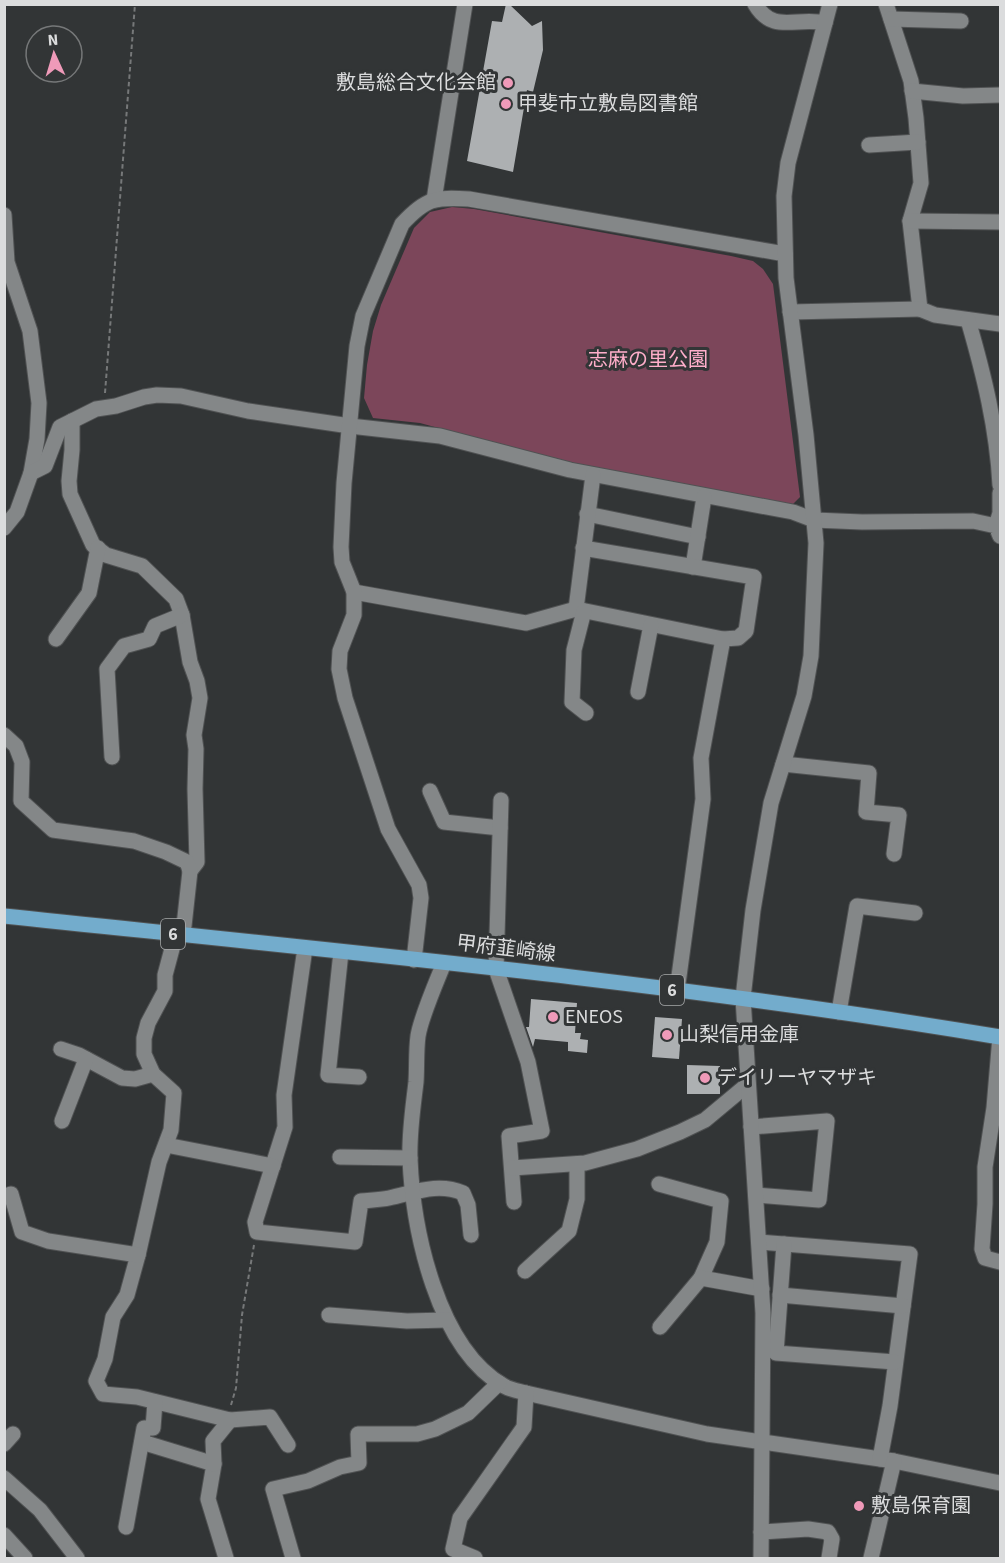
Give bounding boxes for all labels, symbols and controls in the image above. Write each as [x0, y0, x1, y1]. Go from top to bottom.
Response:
north arrow [24, 24, 84, 84]
text: N [47, 29, 59, 51]
place label: 敷島総合文化会館 [336, 69, 496, 97]
marker: 敷島総合文化会館 [501, 76, 515, 90]
place label: 甲斐市立敷島図書館 [518, 90, 698, 118]
marker: 甲斐市立敷島図書館 [499, 97, 513, 111]
park label: 志麻の里公園 [588, 346, 708, 374]
road number: 6 [161, 919, 185, 949]
street label: 甲府韮崎線 [455, 929, 557, 969]
road number: 6 [660, 975, 684, 1005]
place label: ENEOS [565, 1003, 623, 1031]
marker: ENEOS [546, 1010, 560, 1024]
place label: 山梨信用金庫 [679, 1021, 799, 1049]
marker: 山梨信用金庫 [660, 1028, 674, 1042]
place label: デイリーヤマザキ [717, 1064, 877, 1092]
marker: デイリーヤマザキ [698, 1071, 712, 1085]
place label: 敷島保育園 [871, 1492, 971, 1520]
marker: 敷島保育園 [852, 1499, 866, 1513]

